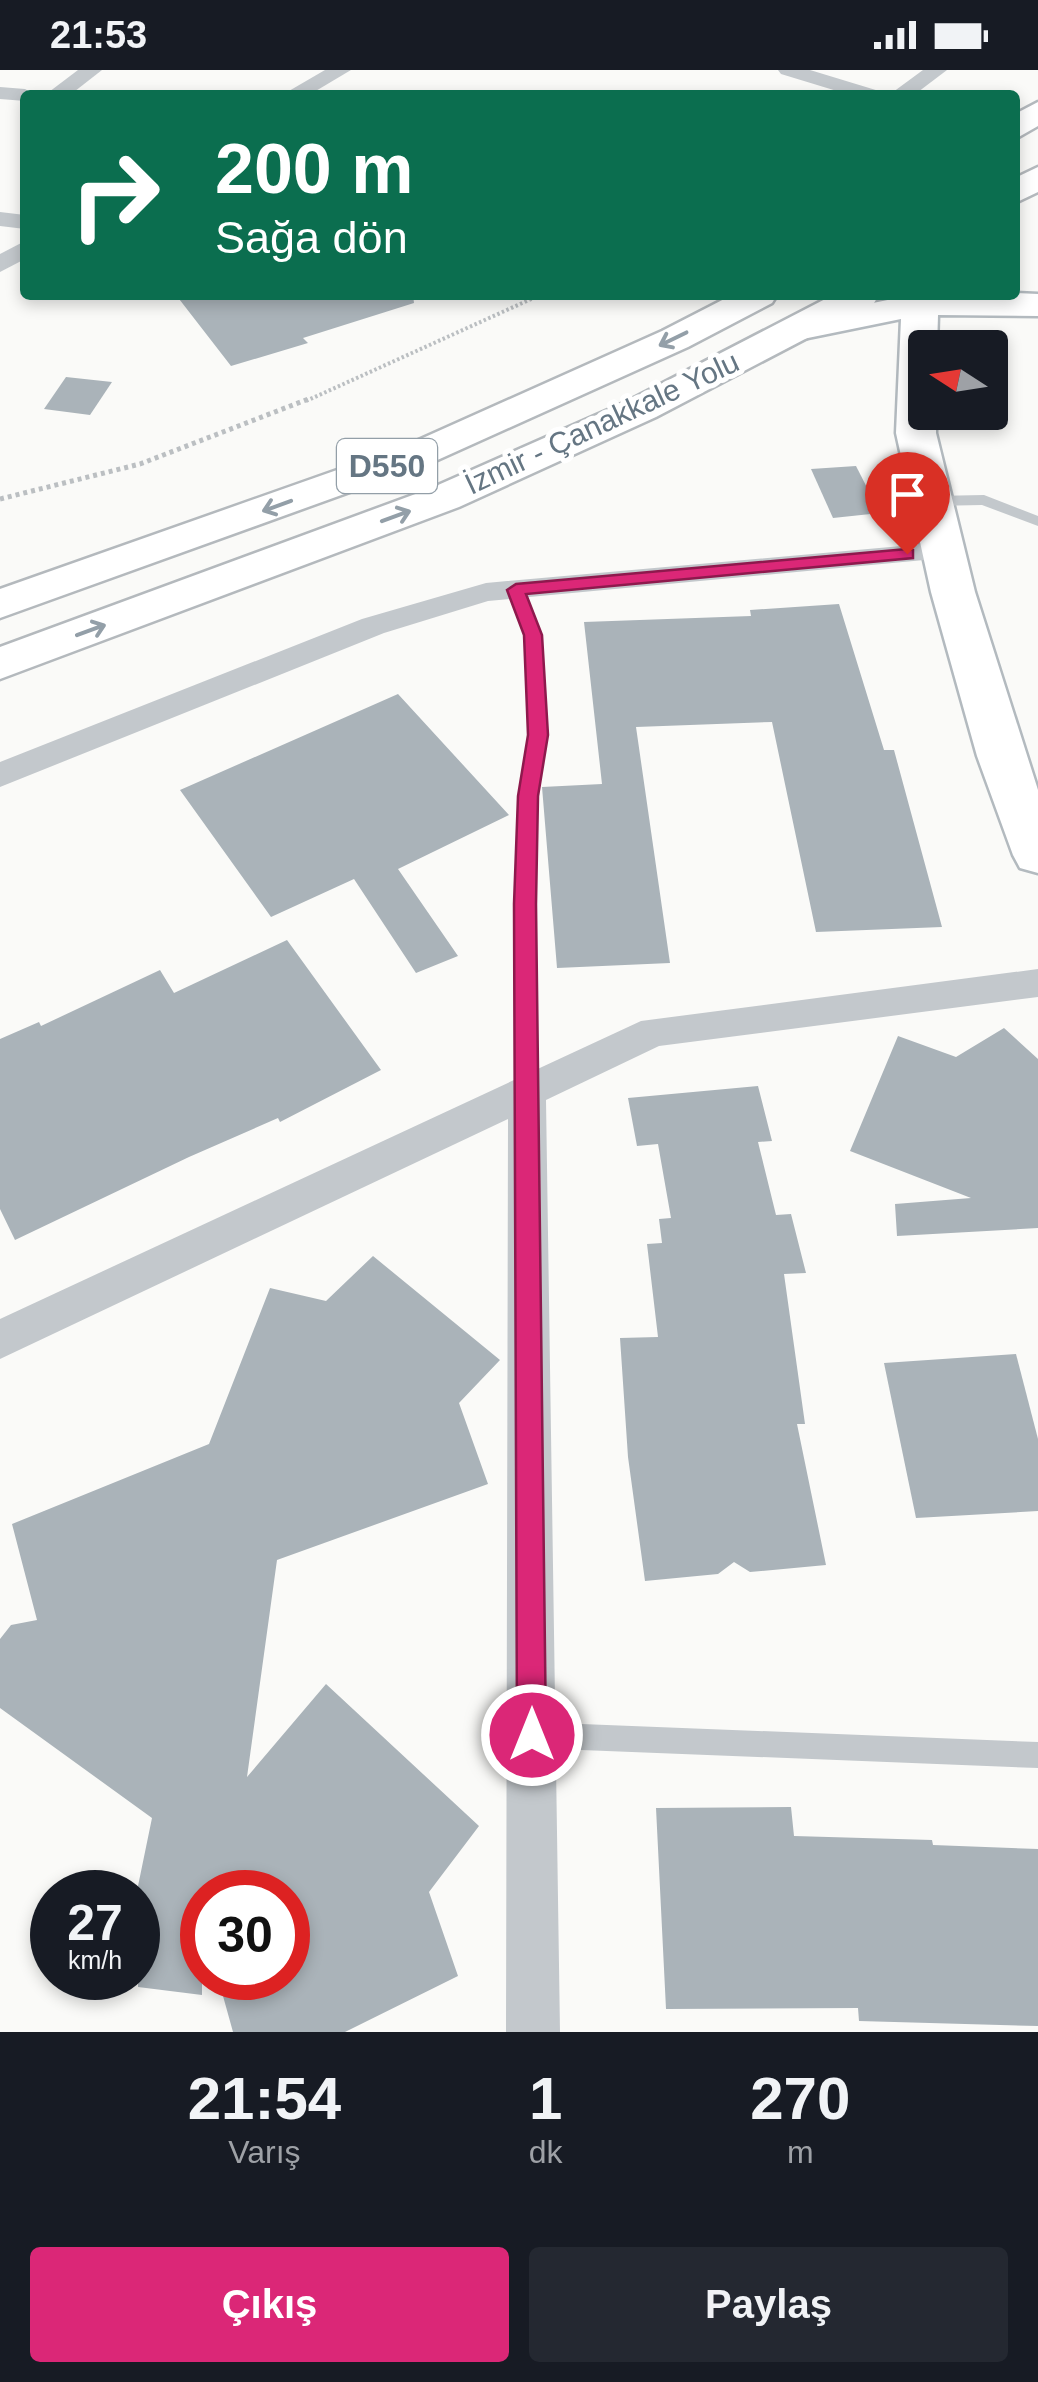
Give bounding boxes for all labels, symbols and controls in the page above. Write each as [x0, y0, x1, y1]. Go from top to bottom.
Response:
text: 21:53 [50, 14, 147, 56]
icon: right [50, 130, 180, 260]
text: 200 m [215, 130, 413, 208]
text: Sağa dön [215, 212, 408, 263]
north arrow [908, 330, 1008, 430]
map controls [908, 330, 1008, 430]
one-way arrow [658, 331, 688, 350]
street label: İzmir - Çanakkale Yolu [460, 345, 744, 501]
road number: D550 [337, 439, 437, 493]
pin [865, 452, 950, 555]
icon: arrive [880, 467, 935, 522]
one-way arrow [262, 498, 293, 516]
one-way arrow [380, 506, 410, 524]
one-way arrow [75, 620, 106, 638]
position arrow [480, 1683, 584, 1787]
speed limit sign: 30 [180, 1870, 310, 2000]
text: 27 [67, 1895, 123, 1951]
text: km/h [68, 1946, 122, 1974]
text: 21:54 [188, 2065, 341, 2132]
text: 1 [529, 2065, 562, 2132]
text: 270 [750, 2065, 850, 2132]
text: Varış [228, 2134, 301, 2170]
text: dk [529, 2134, 563, 2170]
text: m [787, 2134, 814, 2170]
button: Çıkış [30, 2247, 509, 2362]
button: Paylaş [529, 2247, 1008, 2362]

